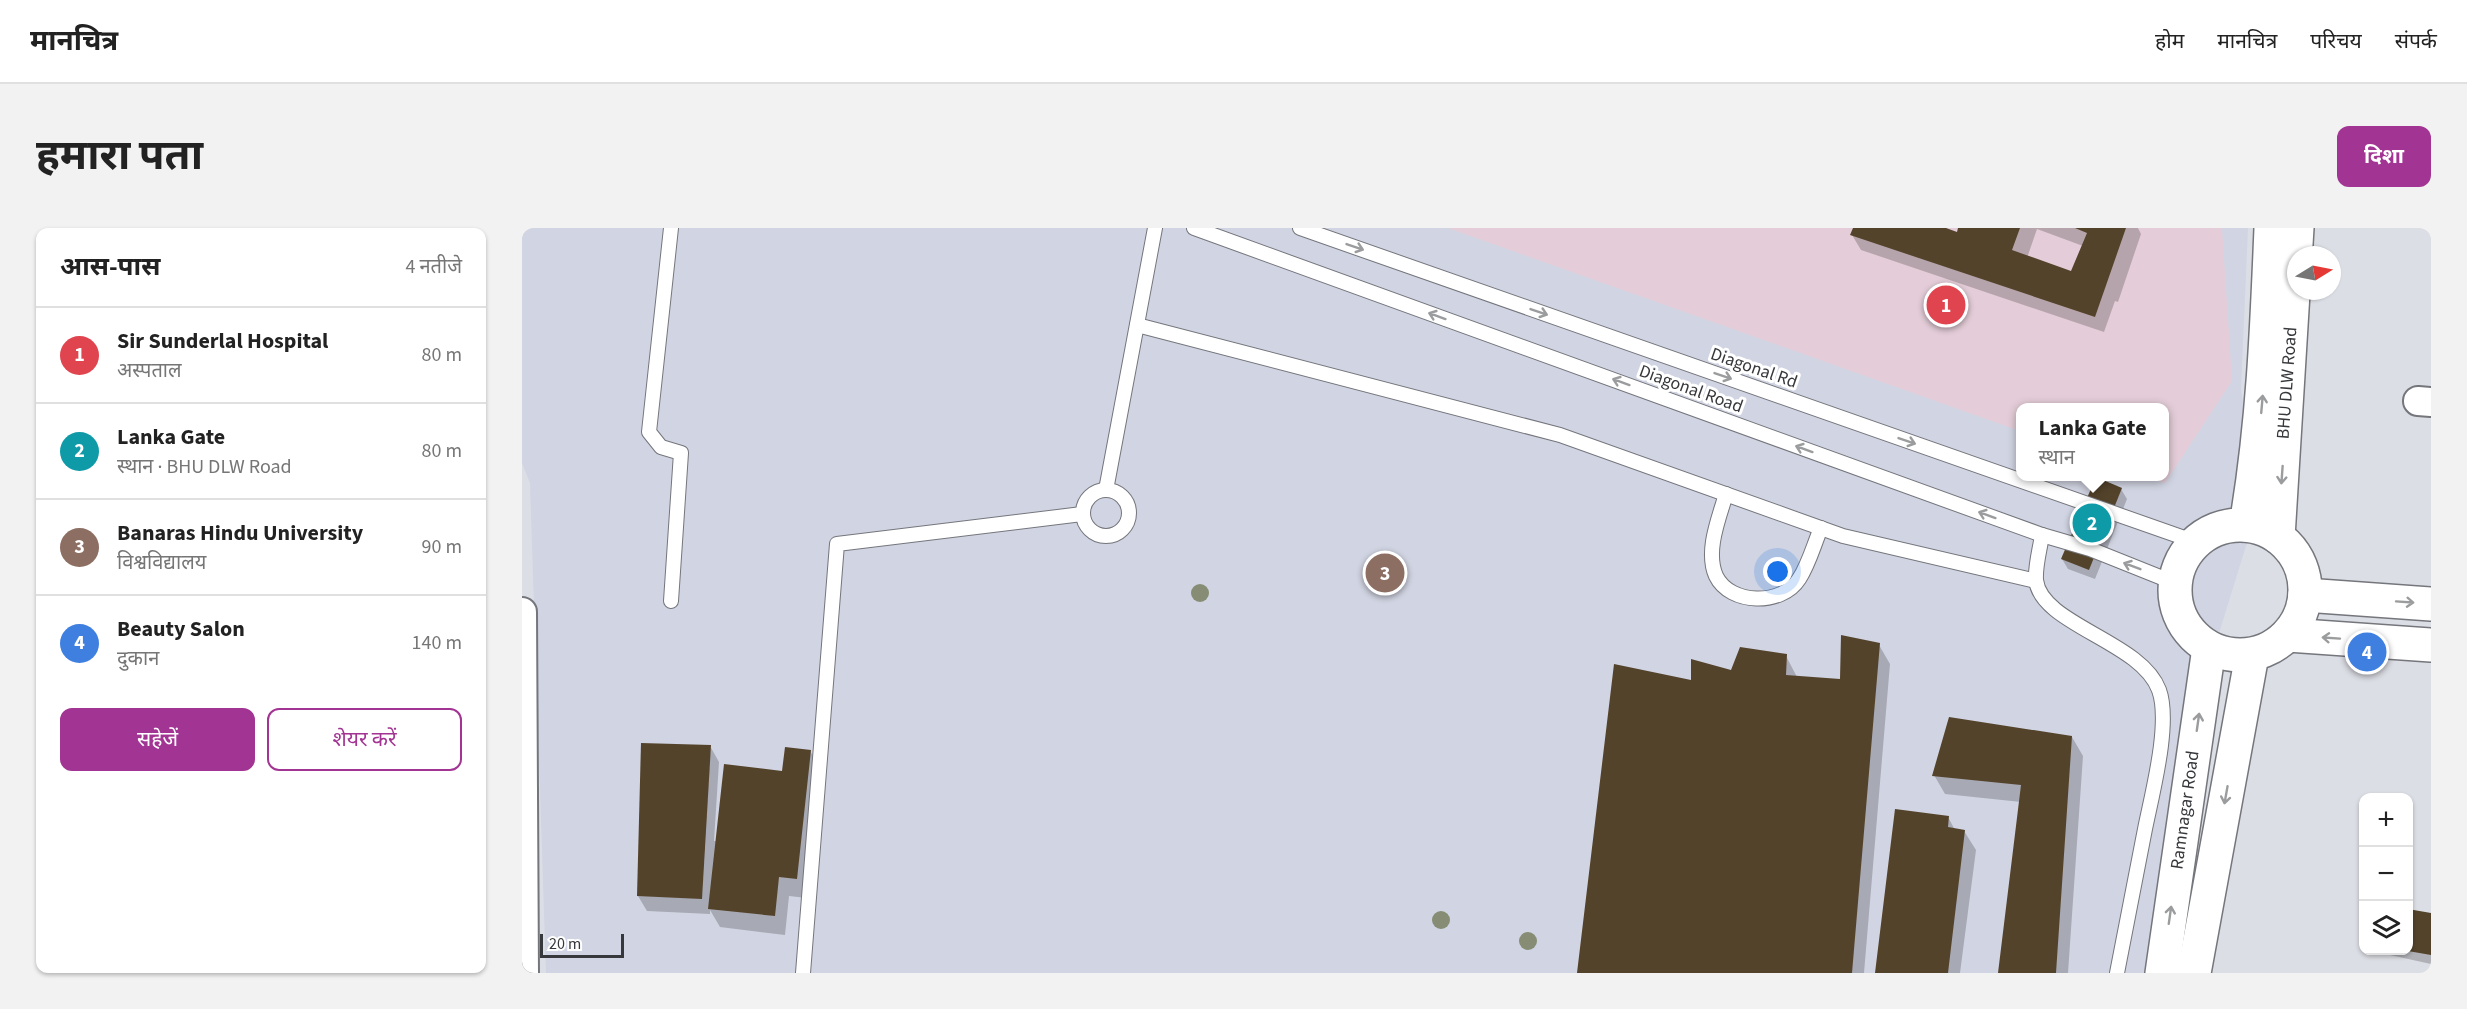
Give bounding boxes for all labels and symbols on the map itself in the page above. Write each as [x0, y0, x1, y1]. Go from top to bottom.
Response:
one-way arrow [1345, 243, 1364, 254]
north arrow [2287, 246, 2341, 300]
pin: 1 [1926, 282, 1966, 328]
one-way arrow [1529, 307, 1548, 318]
one-way arrow [1428, 310, 1447, 321]
street label: BHU DLW Road [2271, 326, 2303, 440]
street label: Diagonal Rd [1707, 341, 1801, 395]
street label: Diagonal Road [1636, 359, 1746, 419]
one-way arrow [1713, 372, 1732, 383]
one-way arrow [1612, 376, 1630, 387]
one-way arrow [2257, 395, 2268, 415]
one-way arrow [1897, 436, 1916, 447]
one-way arrow [1795, 442, 1814, 453]
one-way arrow [2276, 465, 2287, 485]
pin: 2 [2072, 500, 2112, 546]
one-way arrow [1978, 509, 1997, 520]
pin: 3 [1366, 550, 1404, 596]
your location [1763, 557, 1792, 586]
one-way arrow [2124, 560, 2142, 571]
one-way arrow [2395, 597, 2415, 608]
pin: 4 [2348, 630, 2386, 674]
one-way arrow [2321, 632, 2341, 643]
one-way arrow [2192, 713, 2203, 732]
street label: Ramnagar Road [2164, 749, 2206, 871]
one-way arrow [2220, 784, 2231, 804]
one-way arrow [2165, 906, 2176, 925]
scale bar [540, 931, 624, 958]

